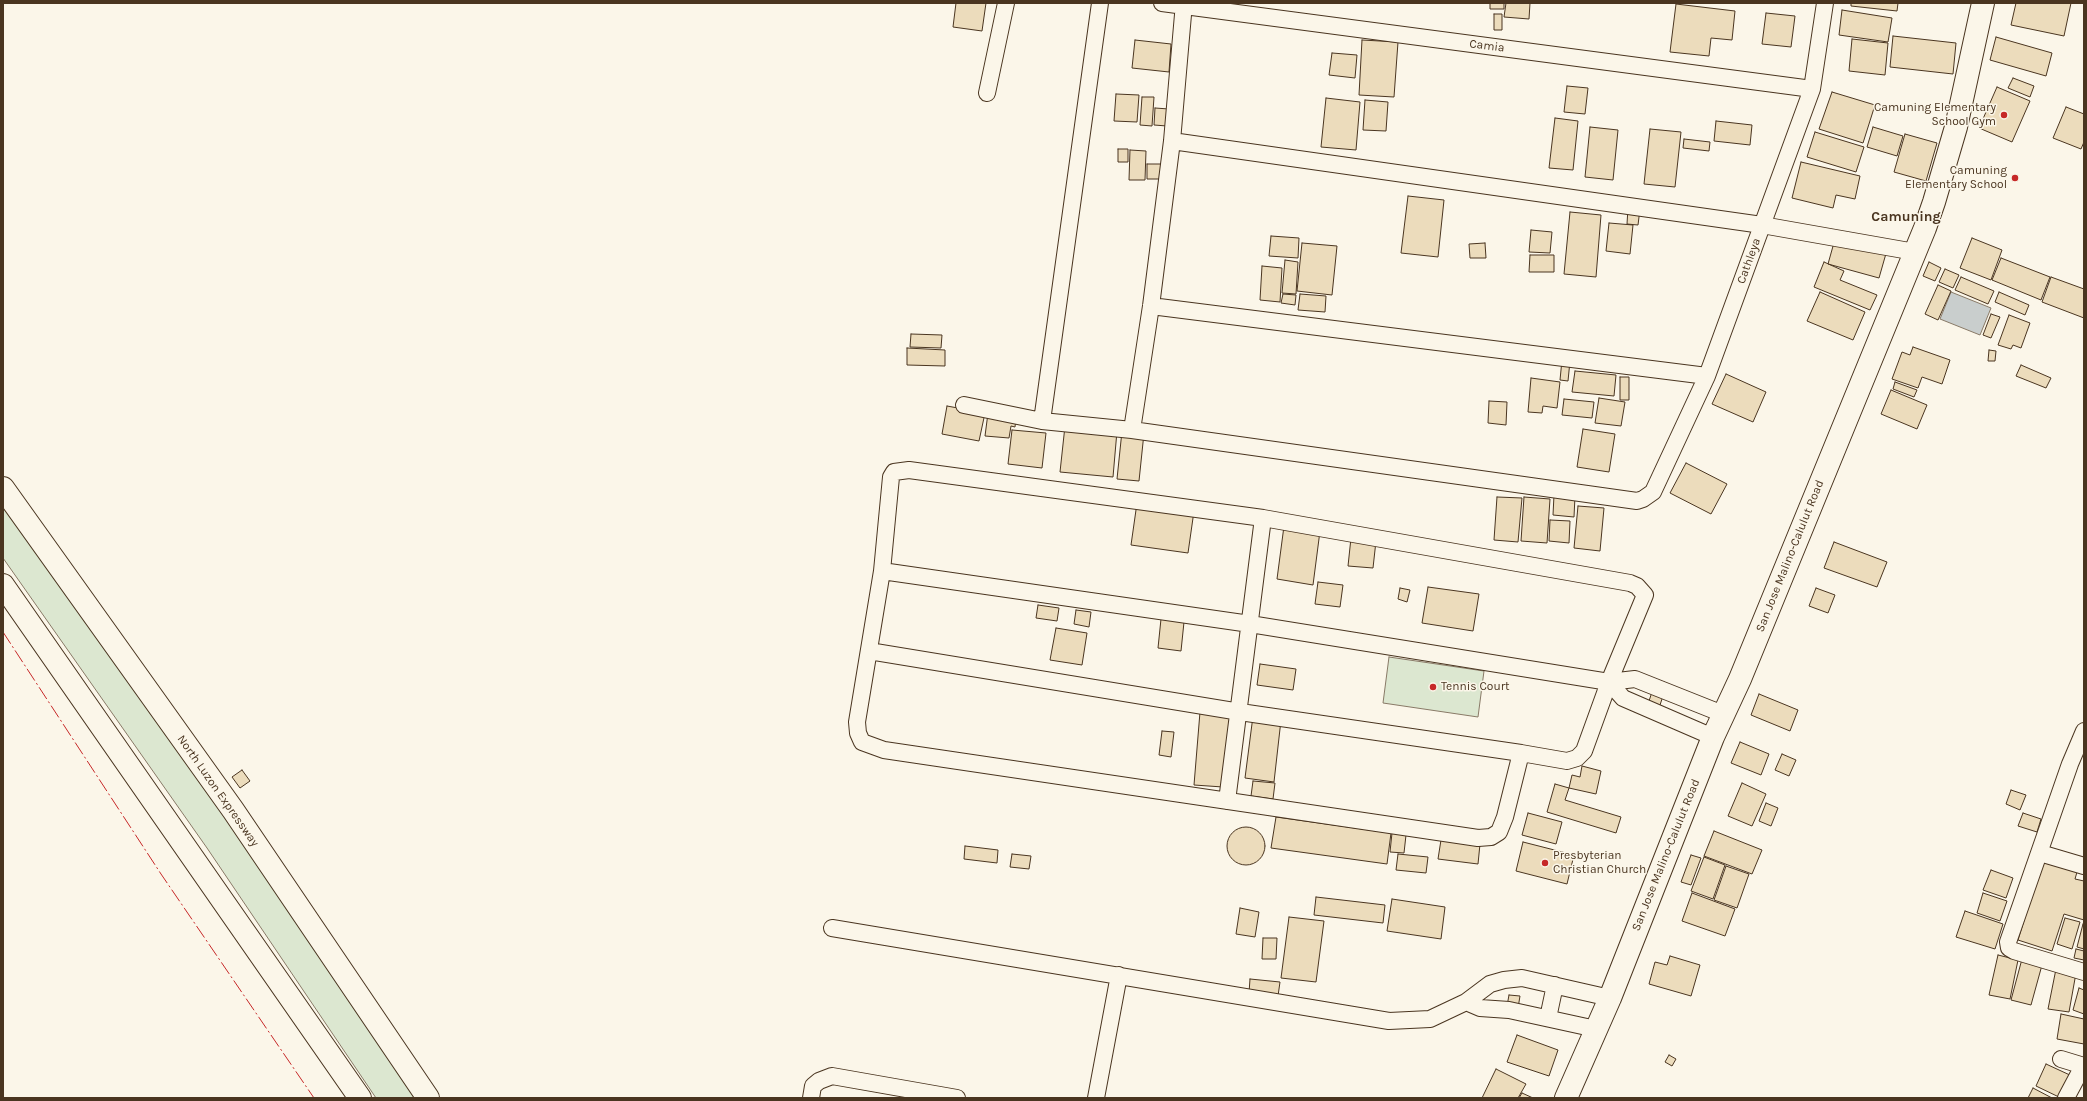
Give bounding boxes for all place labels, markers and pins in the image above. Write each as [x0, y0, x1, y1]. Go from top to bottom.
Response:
place label: Camuning Elementary School Gym [1874, 101, 1996, 129]
marker: Camuning Elementary School Gym [1999, 110, 2009, 120]
place label: Camuning Elementary School [1905, 164, 2007, 192]
marker: Camuning Elementary School [2010, 173, 2020, 183]
place label: Tennis Court [1441, 680, 1510, 694]
marker: Tennis Court [1428, 682, 1438, 692]
place label: Presbyterian Christian Church [1553, 849, 1646, 877]
marker: Presbyterian Christian Church [1540, 858, 1550, 868]

